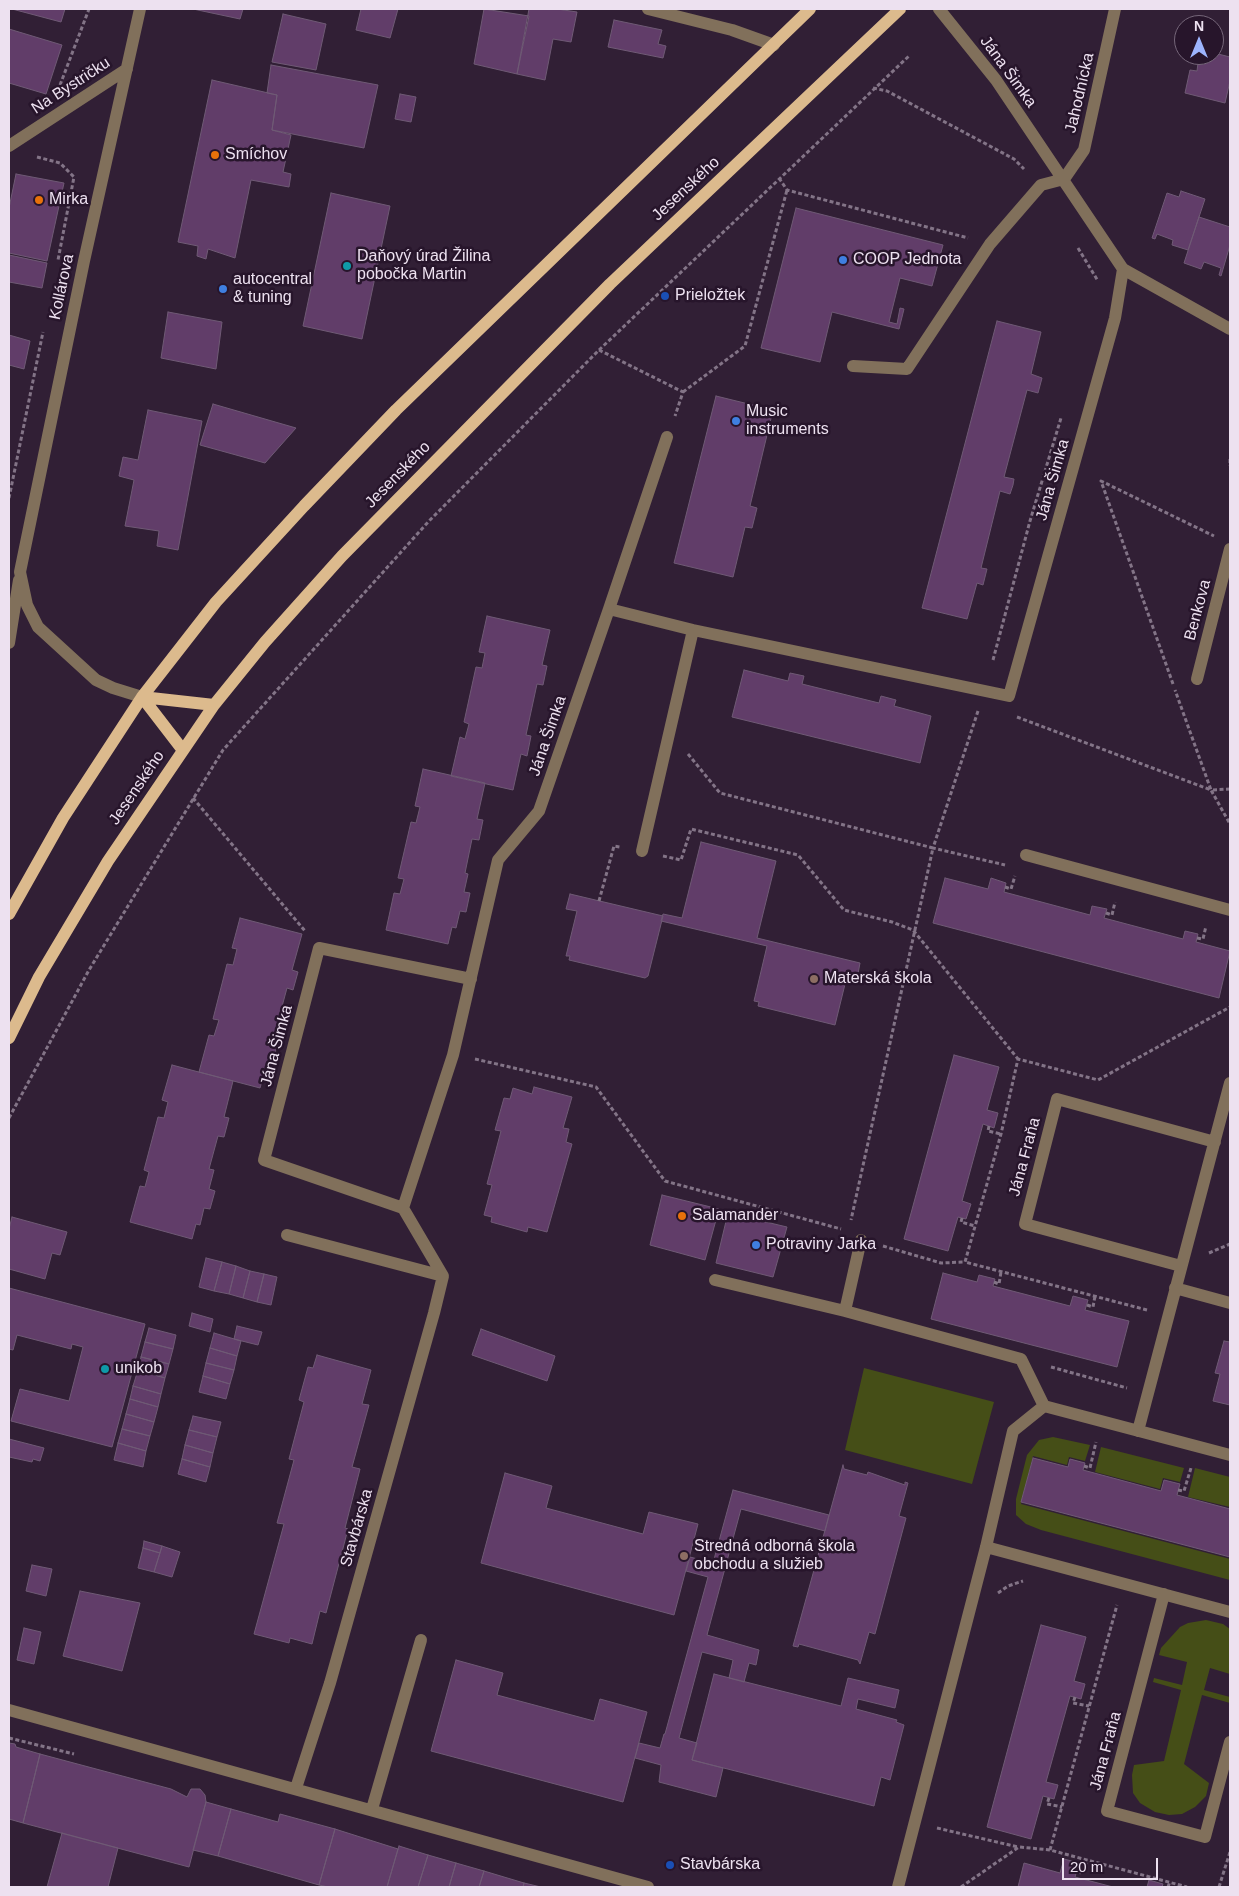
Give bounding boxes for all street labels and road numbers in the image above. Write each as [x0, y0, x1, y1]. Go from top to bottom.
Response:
street label: Jána Šimka [976, 33, 1040, 111]
street label: Jahodnícka [1061, 51, 1099, 135]
street label: Na Bystričku [28, 53, 114, 119]
street label: Jesenského [648, 153, 724, 225]
street label: Kollárova [46, 252, 78, 322]
street label: Jána Šimka [1032, 437, 1074, 523]
street label: Jesenského [361, 438, 435, 512]
street label: Benkova [1181, 577, 1215, 643]
street label: Jána Šimka [525, 693, 571, 779]
street label: Jesenského [105, 747, 169, 829]
street label: Jána Šimka [257, 1003, 297, 1089]
street label: Jána Fraňa [1005, 1115, 1045, 1199]
street label: Stavbárska [337, 1487, 377, 1569]
street label: Jána Fraňa [1086, 1709, 1126, 1793]

